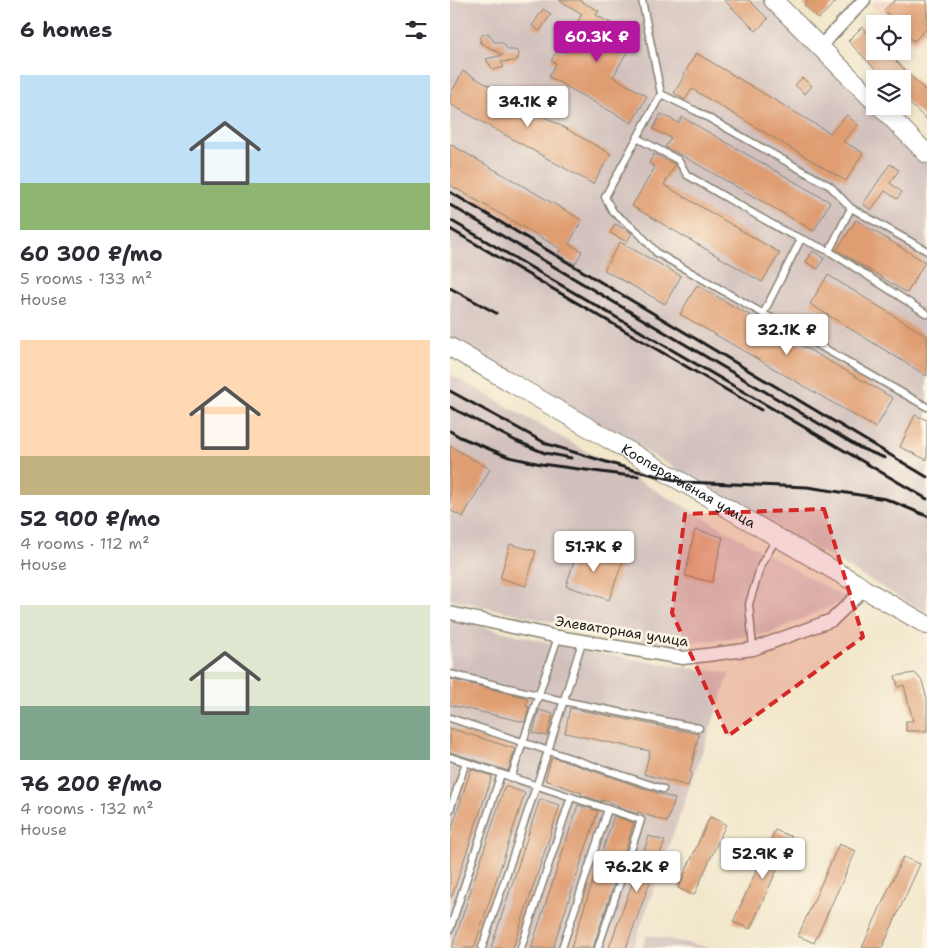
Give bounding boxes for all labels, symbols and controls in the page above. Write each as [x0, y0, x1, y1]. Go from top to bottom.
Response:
map controls [866, 15, 911, 115]
button: locate [866, 15, 911, 60]
text: 6 homes [20, 16, 112, 44]
icon: filters [402, 16, 430, 44]
pin: 60.3K ₽ [551, 20, 643, 63]
text: 60.3K ₽ [565, 26, 629, 47]
button: layers [866, 70, 911, 115]
pin: 34.1K ₽ [482, 86, 574, 128]
text: 34.1K ₽ [498, 91, 558, 112]
icon: home [180, 108, 270, 198]
text: 60 300 ₽/mo [20, 240, 163, 268]
text: 5 rooms · 133 m² [20, 268, 152, 289]
text: House [20, 289, 67, 310]
pin: 32.1K ₽ [741, 314, 833, 356]
text: 32.1K ₽ [757, 319, 817, 340]
icon: home [180, 373, 270, 463]
street label: Кооперативная улица [618, 440, 759, 532]
text: 52 900 ₽/mo [20, 505, 160, 533]
pin: 51.7K ₽ [548, 530, 640, 573]
text: 4 rooms · 112 m² [20, 533, 150, 554]
text: 51.7K ₽ [565, 536, 623, 557]
text: House [20, 554, 67, 575]
street label: Элеваторная улица [554, 612, 690, 650]
icon: home [180, 638, 270, 728]
text: 76 200 ₽/mo [20, 770, 162, 798]
text: 4 rooms · 132 m² [20, 798, 154, 819]
text: House [20, 819, 67, 840]
pin: 52.9K ₽ [717, 838, 809, 880]
text: 52.9K ₽ [732, 843, 794, 864]
pin: 76.2K ₽ [591, 850, 683, 893]
text: 76.2K ₽ [604, 856, 670, 877]

